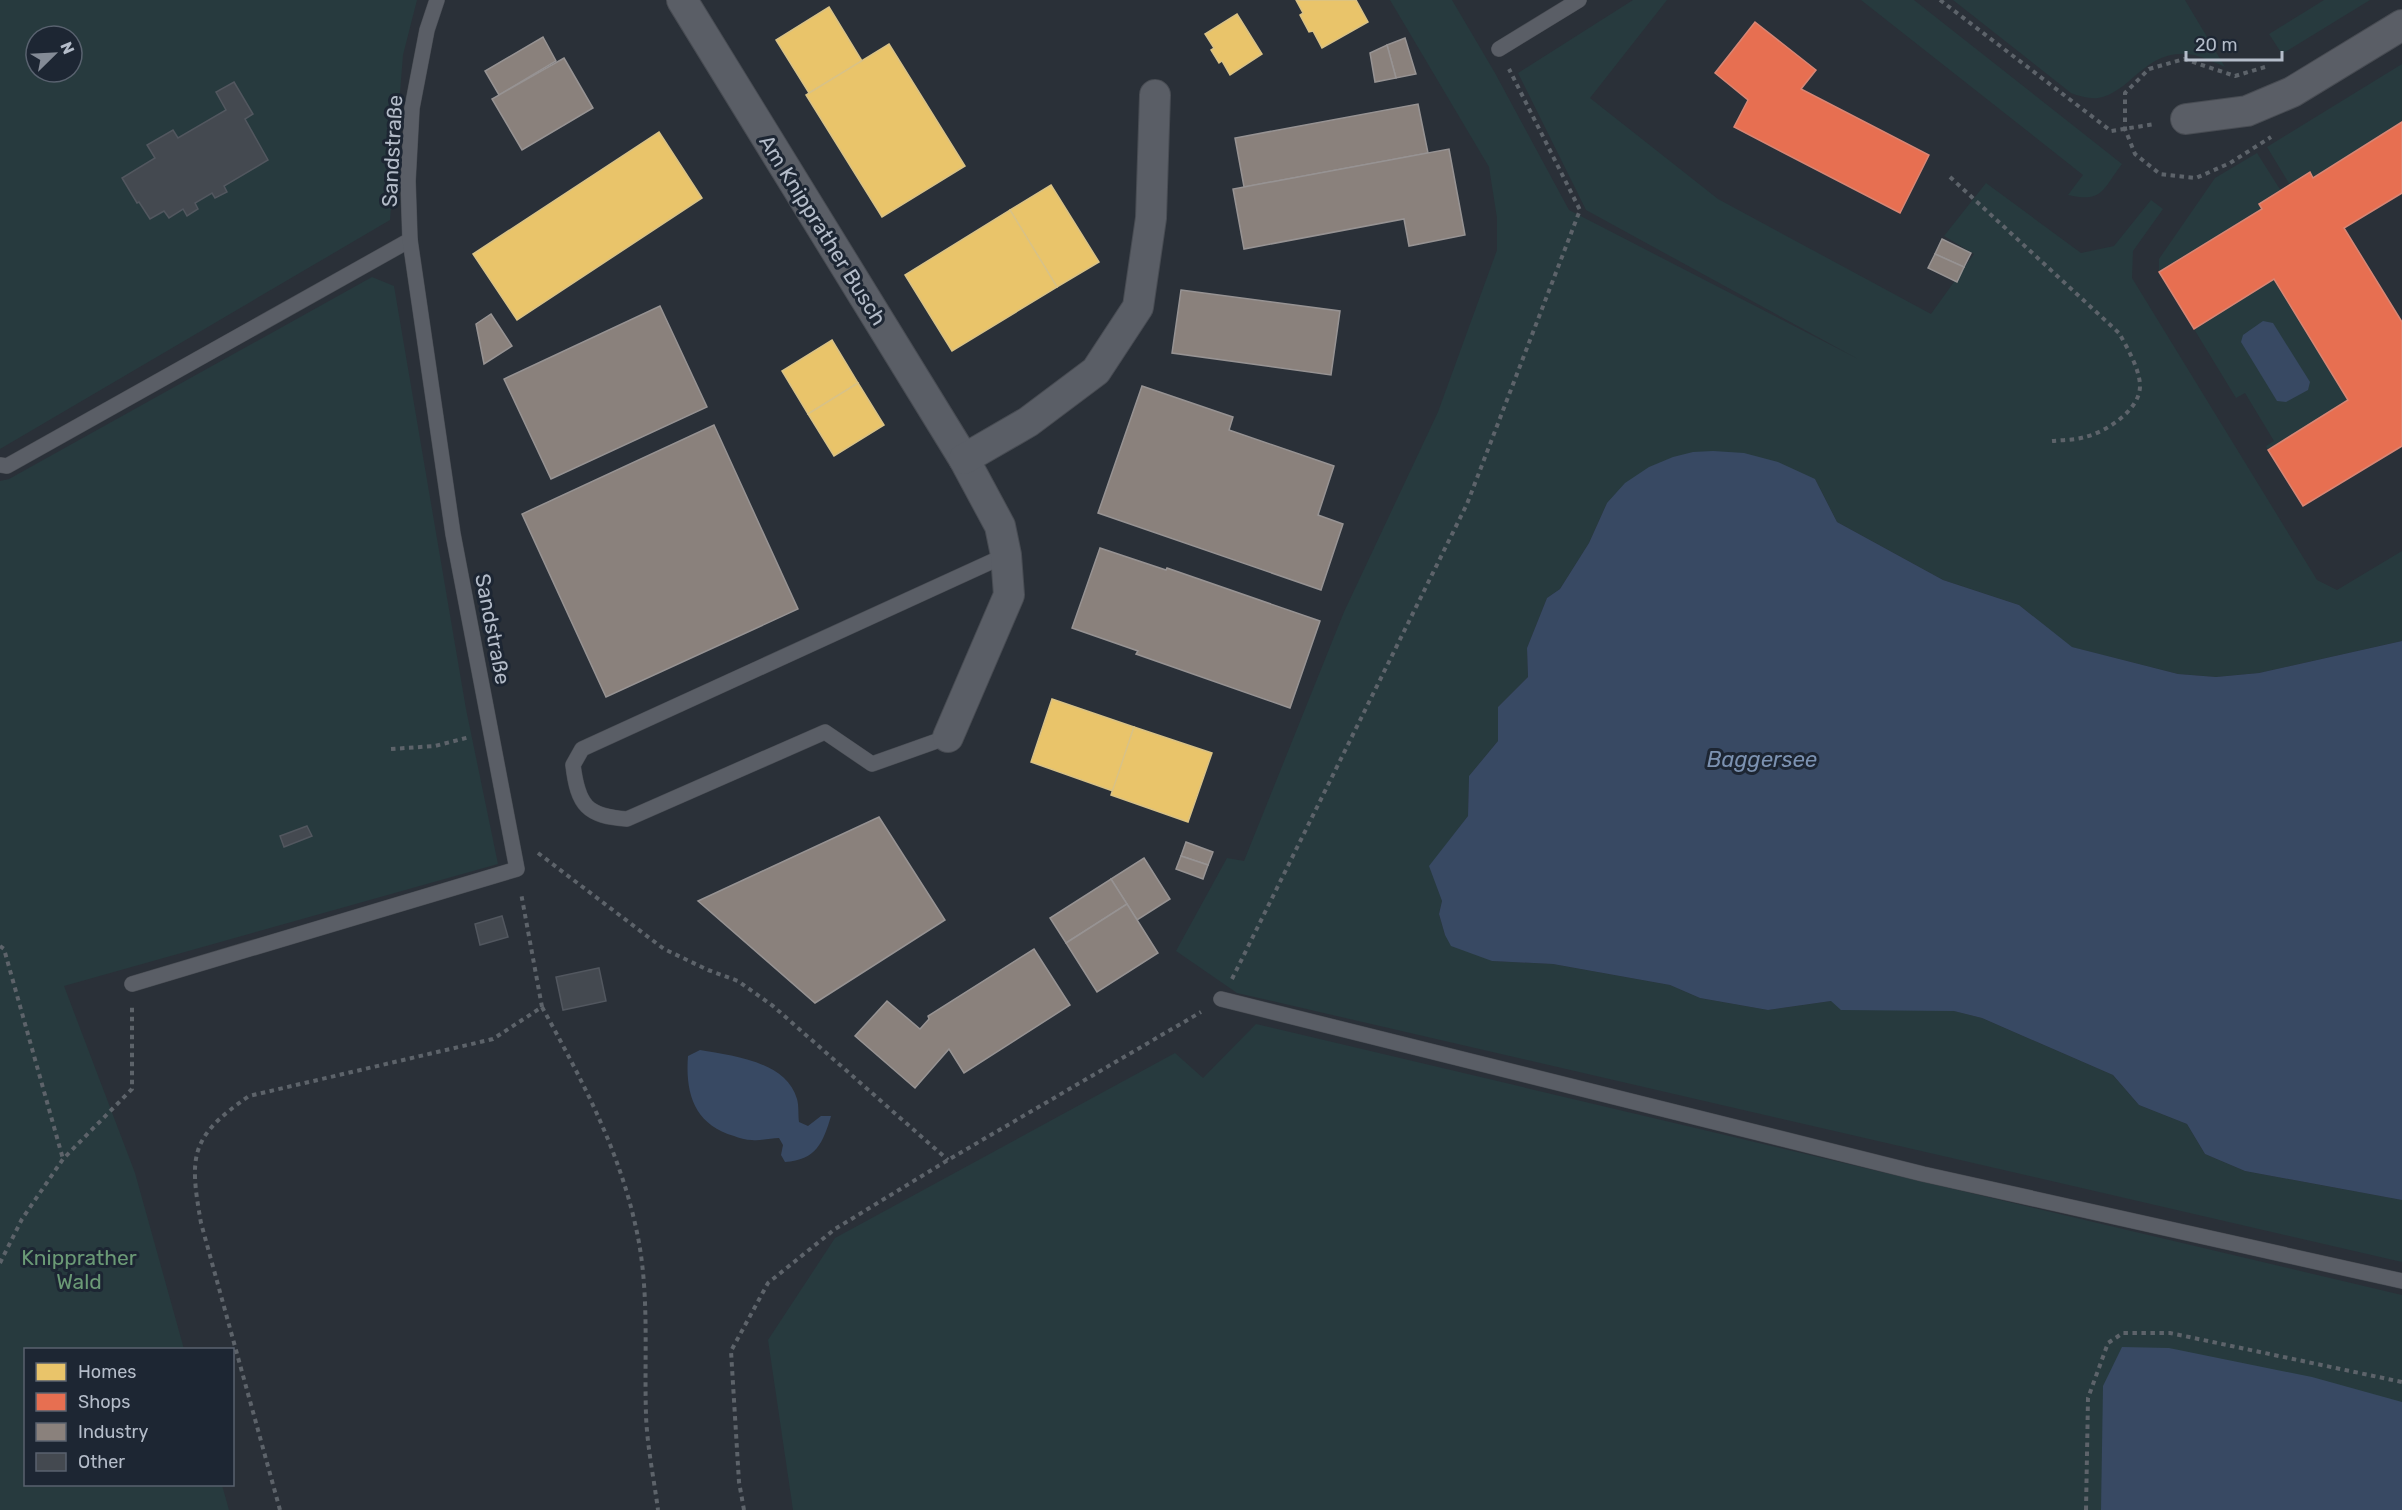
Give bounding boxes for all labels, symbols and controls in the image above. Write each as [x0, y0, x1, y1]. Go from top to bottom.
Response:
north arrow [24, 24, 84, 84]
scale bar [2186, 24, 2282, 62]
text: 20 m [2195, 34, 2237, 56]
text: N [56, 39, 78, 57]
street label: Sandstraße [377, 94, 407, 208]
street label: Am Knipprather Busch [754, 130, 892, 330]
street label: Sandstraße [470, 571, 516, 687]
water label: Baggersee [1707, 746, 1817, 773]
park label: Knipprather Wald [21, 1245, 137, 1294]
legend [24, 1348, 234, 1486]
text: Homes [78, 1361, 136, 1383]
text: Shops [78, 1391, 130, 1413]
text: Industry [78, 1421, 148, 1443]
text: Other [78, 1451, 125, 1473]

